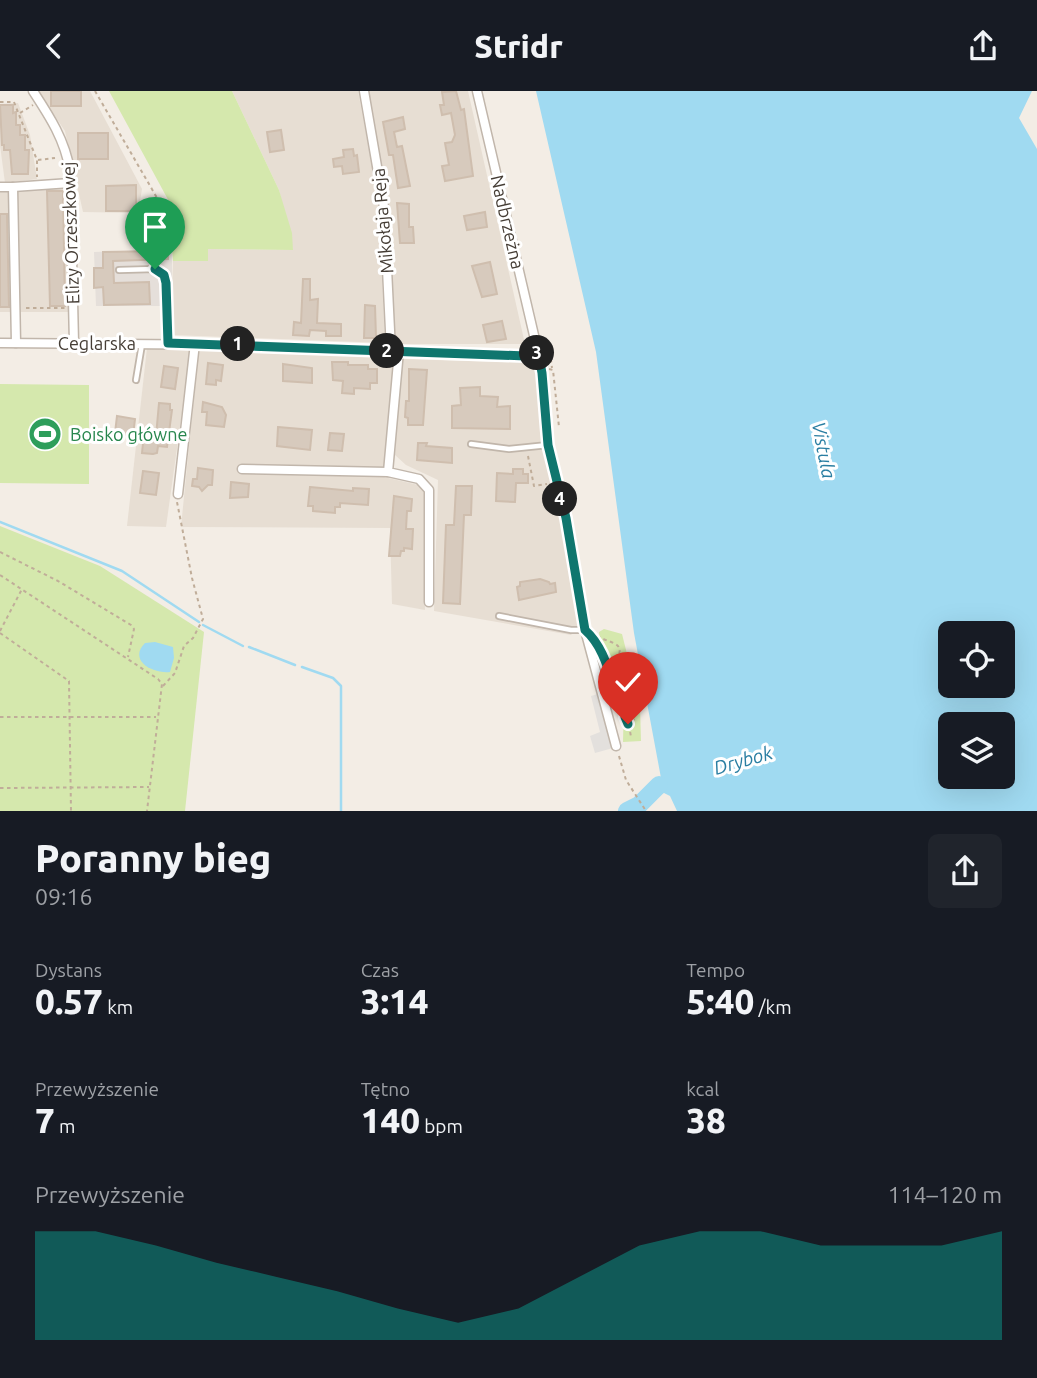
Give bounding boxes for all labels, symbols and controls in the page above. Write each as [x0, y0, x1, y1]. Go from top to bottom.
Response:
icon: back [35, 27, 73, 65]
icon: share [964, 27, 1002, 65]
text: Stridr [474, 28, 563, 64]
street label: Elizy Orzeszkowej [58, 161, 82, 305]
street label: Mikołaja Reja [367, 167, 397, 275]
street label: Nadbrzeżna [487, 173, 529, 271]
pin [125, 197, 185, 269]
icon: arrive [136, 208, 174, 246]
pin: 1 [220, 327, 256, 361]
text: 1 [232, 332, 243, 354]
street label: Ceglarska [58, 333, 136, 353]
pin: 2 [370, 334, 404, 369]
pin: 3 [520, 335, 554, 371]
text: 2 [381, 339, 392, 361]
text: 3 [531, 341, 542, 363]
sports icon: Boisko główne [26, 415, 64, 453]
water label: Vistula [808, 420, 840, 480]
place label: Boisko główne [70, 424, 187, 444]
pin: 4 [542, 481, 578, 517]
text: 4 [554, 487, 565, 509]
map controls [938, 621, 1015, 789]
button: locate [938, 621, 1015, 698]
pin [598, 652, 658, 724]
icon: check [609, 663, 647, 701]
button: layers [938, 712, 1015, 789]
water label: Drybok [711, 741, 775, 779]
button: share [928, 834, 1002, 908]
text: Poranny bieg [35, 837, 271, 879]
text: 09:16 [35, 884, 93, 909]
text: Dystans [35, 959, 102, 981]
text: Czas [361, 959, 399, 981]
text: Tempo [686, 959, 745, 981]
text: 0.57 [35, 981, 103, 1021]
text: 3:14 [361, 981, 429, 1021]
text: 5:40 [686, 981, 754, 1021]
text: km [103, 996, 133, 1018]
text: /km [754, 996, 792, 1018]
text: Przewyższenie [35, 1078, 159, 1100]
text: Tętno [361, 1078, 410, 1100]
text: kcal [686, 1078, 719, 1100]
text: 7 [35, 1100, 55, 1140]
text: 140 [361, 1100, 420, 1140]
text: 38 [686, 1100, 726, 1140]
text: m [55, 1115, 76, 1137]
text: bpm [420, 1115, 463, 1137]
text: Przewyższenie [35, 1182, 185, 1207]
text: 114–120 m [888, 1182, 1002, 1207]

